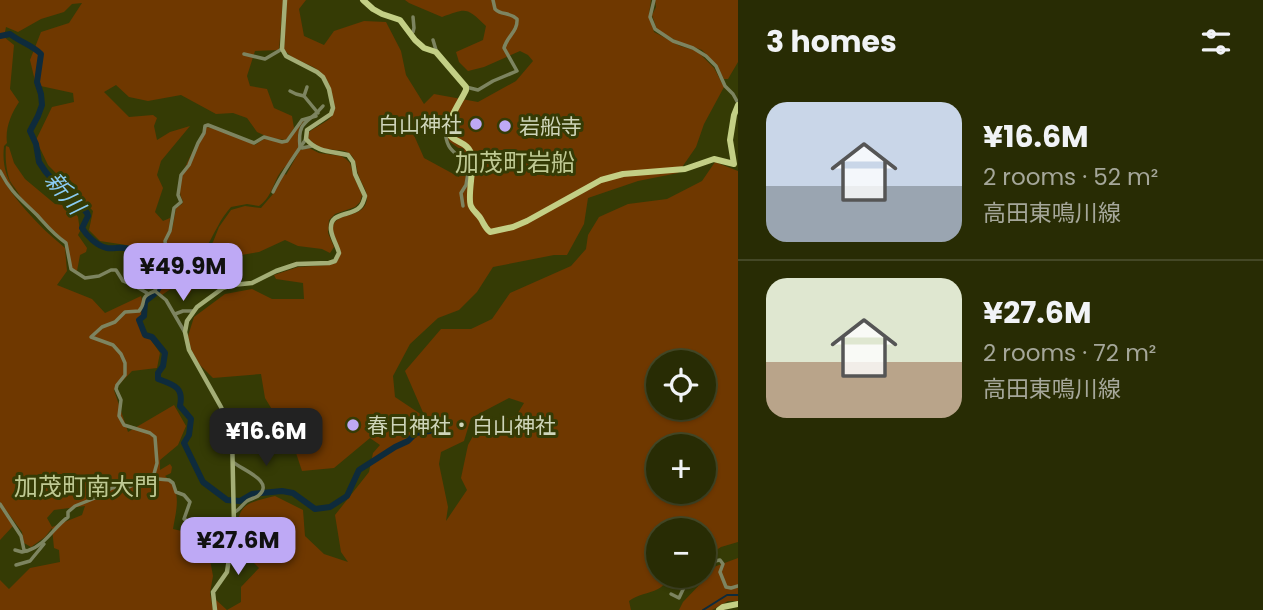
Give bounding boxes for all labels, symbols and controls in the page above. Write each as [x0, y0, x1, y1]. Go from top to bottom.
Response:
text: 3 homes [766, 20, 897, 63]
icon: filters [1197, 23, 1235, 61]
place label: 白山神社 [378, 110, 462, 139]
place label: 岩船寺 [519, 112, 582, 141]
text: ¥16.6M [983, 115, 1089, 158]
marker: 白山神社 [468, 116, 484, 132]
marker: 岩船寺 [497, 118, 513, 134]
icon: home [822, 130, 906, 214]
district label: 加茂町岩船 [455, 146, 575, 179]
text: 2 rooms · 52 m² [983, 161, 1158, 193]
water label: 新川 [38, 165, 94, 223]
text: 高田東鳴川線 [983, 197, 1121, 229]
pin: ¥49.9M [126, 244, 240, 303]
text: ¥49.9M [140, 250, 226, 282]
text: ¥27.6M [983, 291, 1091, 334]
icon: home [822, 306, 906, 390]
text: 2 rooms · 72 m² [983, 337, 1156, 369]
map controls [646, 350, 716, 588]
button: locate [646, 350, 716, 420]
text: 高田東鳴川線 [983, 373, 1121, 405]
pin: ¥16.6M [209, 408, 323, 468]
place label: 春日神社・白山神社 [367, 411, 556, 440]
text: ¥16.6M [226, 415, 306, 447]
marker: 春日神社・白山神社 [345, 417, 361, 433]
button: + [646, 434, 716, 504]
district label: 加茂町南大門 [14, 470, 158, 503]
pin: ¥27.6M [181, 518, 295, 577]
button: − [646, 518, 716, 588]
text: ¥27.6M [196, 524, 280, 556]

